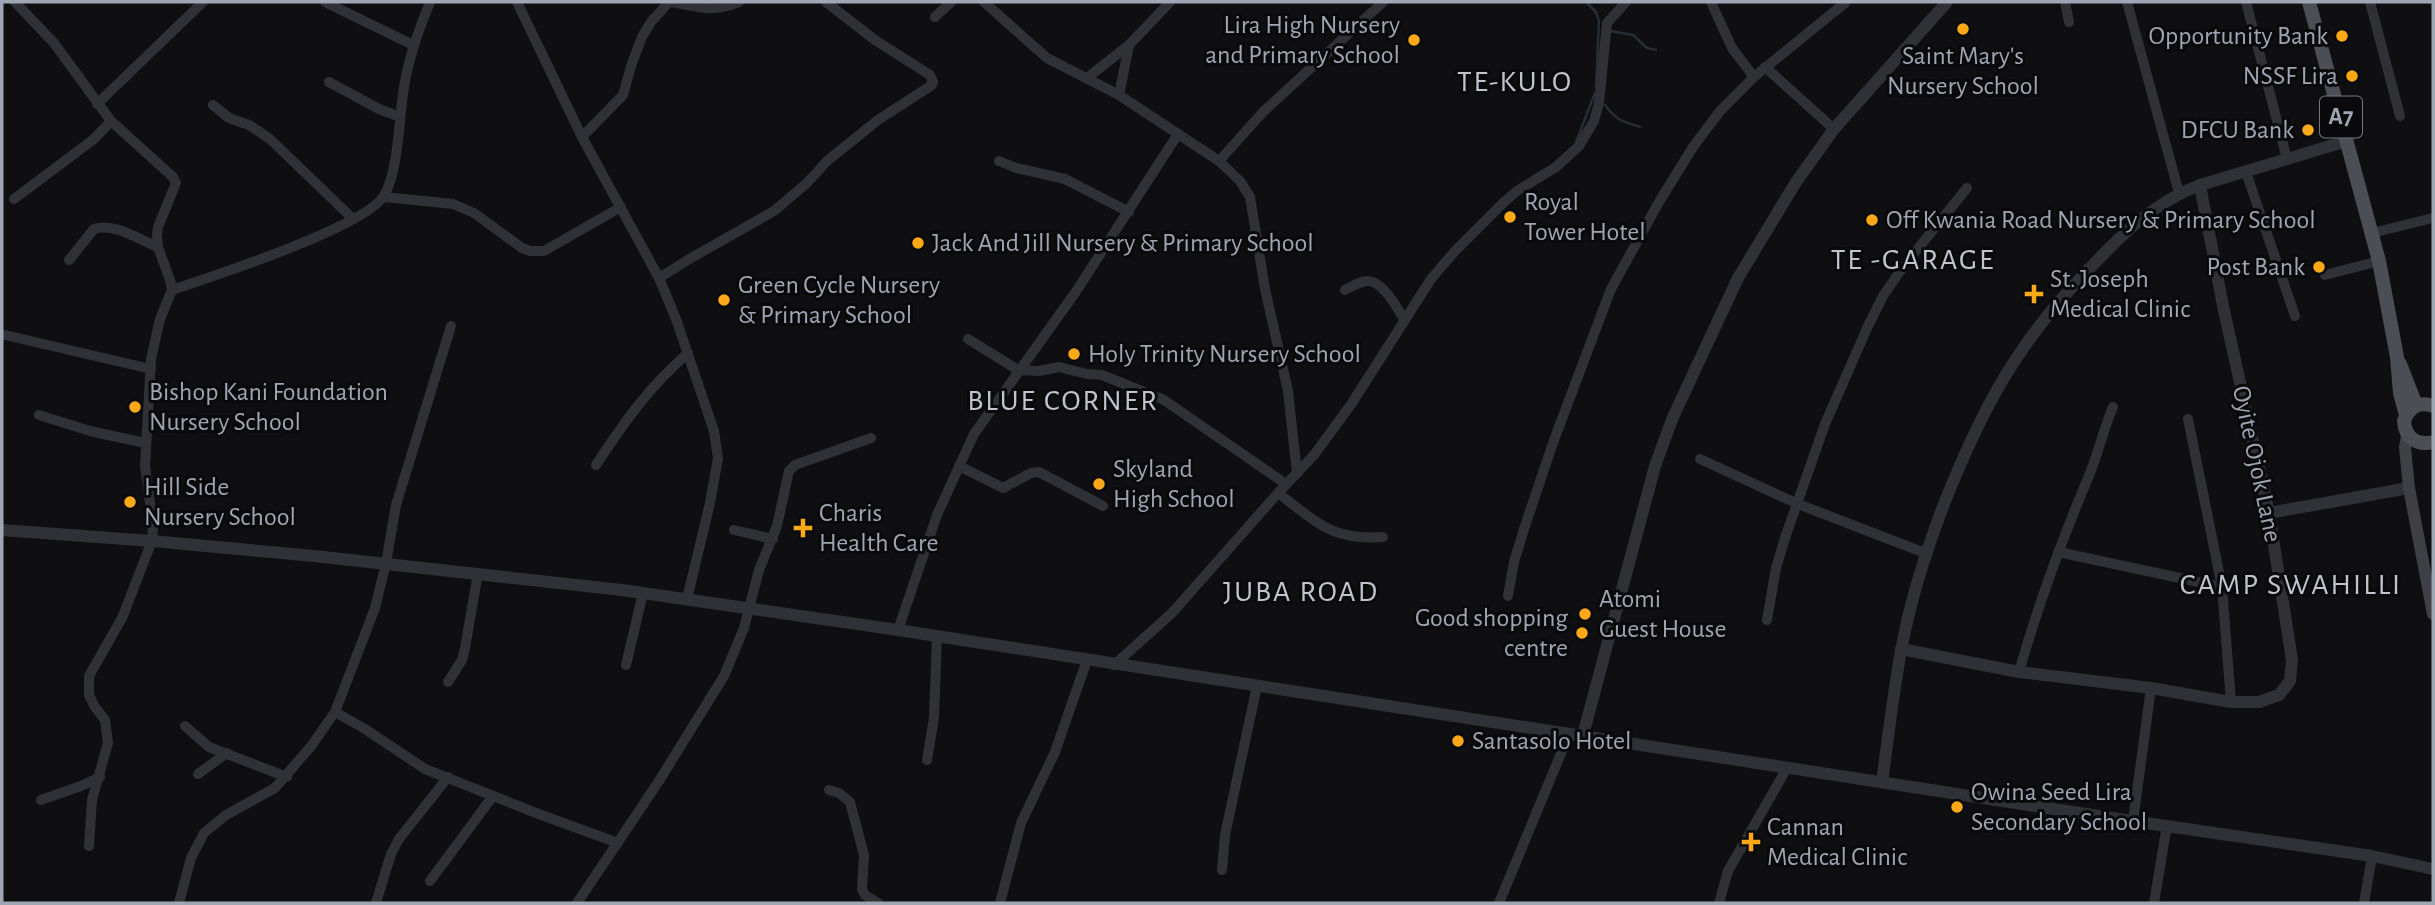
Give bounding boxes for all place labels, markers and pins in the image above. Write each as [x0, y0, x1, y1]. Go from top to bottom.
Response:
place label: Lira High Nursery and Primary School [1205, 12, 1400, 68]
marker: Saint Mary's Nursery School [1955, 21, 1971, 37]
place label: Opportunity Bank [2148, 23, 2328, 49]
marker: Opportunity Bank [2334, 28, 2350, 44]
marker: Lira High Nursery and Primary School [1406, 32, 1422, 48]
place label: Saint Mary's Nursery School [1887, 43, 2039, 99]
place label: NSSF Lira [2243, 63, 2338, 89]
marker: NSSF Lira [2344, 68, 2360, 84]
place label: DFCU Bank [2181, 117, 2294, 143]
marker: DFCU Bank [2300, 122, 2316, 138]
place label: Royal Tower Hotel [1524, 189, 1646, 245]
place label: Off Kwania Road Nursery & Primary School [1886, 207, 2316, 233]
marker: Royal Tower Hotel [1502, 209, 1518, 225]
marker: Off Kwania Road Nursery & Primary School [1864, 212, 1880, 228]
place label: Jack And Jill Nursery & Primary School [932, 230, 1314, 256]
marker: Jack And Jill Nursery & Primary School [910, 235, 926, 251]
place label: Post Bank [2207, 254, 2305, 280]
marker: Post Bank [2311, 259, 2327, 275]
place label: St. Joseph Medical Clinic [2050, 266, 2190, 322]
place label: Green Cycle Nursery & Primary School [738, 272, 940, 328]
marker: St. Joseph Medical Clinic [2024, 284, 2044, 304]
marker: Green Cycle Nursery & Primary School [716, 292, 732, 308]
place label: Holy Trinity Nursery School [1088, 341, 1361, 367]
marker: Holy Trinity Nursery School [1066, 346, 1082, 362]
place label: Bishop Kani Foundation Nursery School [149, 379, 388, 435]
marker: Bishop Kani Foundation Nursery School [127, 399, 143, 415]
place label: Skyland High School [1113, 456, 1235, 512]
place label: Hill Side Nursery School [144, 474, 296, 530]
marker: Skyland High School [1091, 476, 1107, 492]
marker: Hill Side Nursery School [122, 494, 138, 510]
place label: Charis Health Care [819, 500, 938, 556]
marker: Charis Health Care [793, 518, 813, 538]
place label: Atomi Guest House [1599, 586, 1726, 642]
place label: Good shopping centre [1415, 605, 1568, 661]
marker: Atomi Guest House [1577, 606, 1593, 622]
marker: Good shopping centre [1574, 625, 1590, 641]
place label: Santasolo Hotel [1472, 728, 1631, 754]
marker: Santasolo Hotel [1450, 733, 1466, 749]
place label: Owina Seed Lira Secondary School [1971, 779, 2147, 835]
marker: Owina Seed Lira Secondary School [1949, 799, 1965, 815]
place label: Cannan Medical Clinic [1767, 814, 1907, 870]
marker: Cannan Medical Clinic [1741, 832, 1761, 852]

